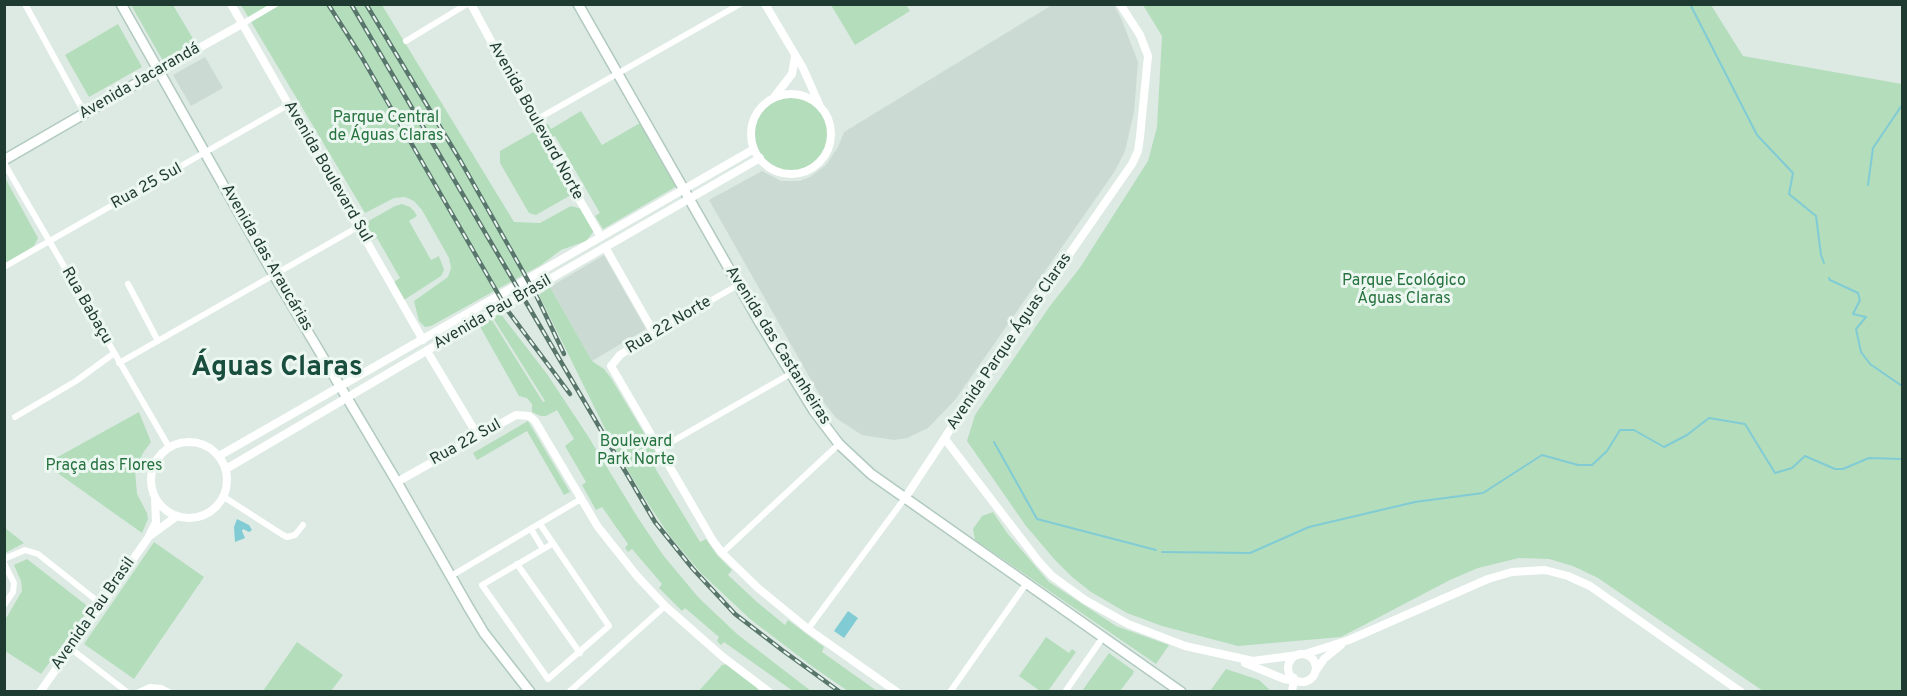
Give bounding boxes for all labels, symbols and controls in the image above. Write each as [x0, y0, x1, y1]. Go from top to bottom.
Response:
street label: Avenida Boulevard Norte [483, 38, 587, 204]
street label: Avenida Jacarandá [76, 40, 204, 124]
street label: Avenida Boulevard Sul [279, 98, 375, 246]
park label: Parque Central de Águas Claras [329, 109, 443, 147]
street label: Rua 25 Sul [108, 160, 186, 214]
street label: Avenida das Araucárias [216, 181, 316, 335]
street label: Avenida Parque Águas Claras [944, 250, 1076, 434]
street label: Avenida das Castanheiras [720, 263, 834, 429]
street label: Rua Babaçu [56, 264, 116, 348]
street label: Avenida Pau Brasil [431, 272, 555, 354]
park label: Parque Ecológico Águas Claras [1342, 272, 1466, 310]
street label: Rua 22 Norte [623, 293, 715, 359]
district label: Águas Claras [191, 352, 363, 386]
street label: Rua 22 Sul [427, 416, 505, 470]
park label: Boulevard Park Norte [597, 433, 675, 471]
park label: Praça das Flores [45, 457, 163, 477]
street label: Avenida Pau Brasil [48, 554, 140, 674]

